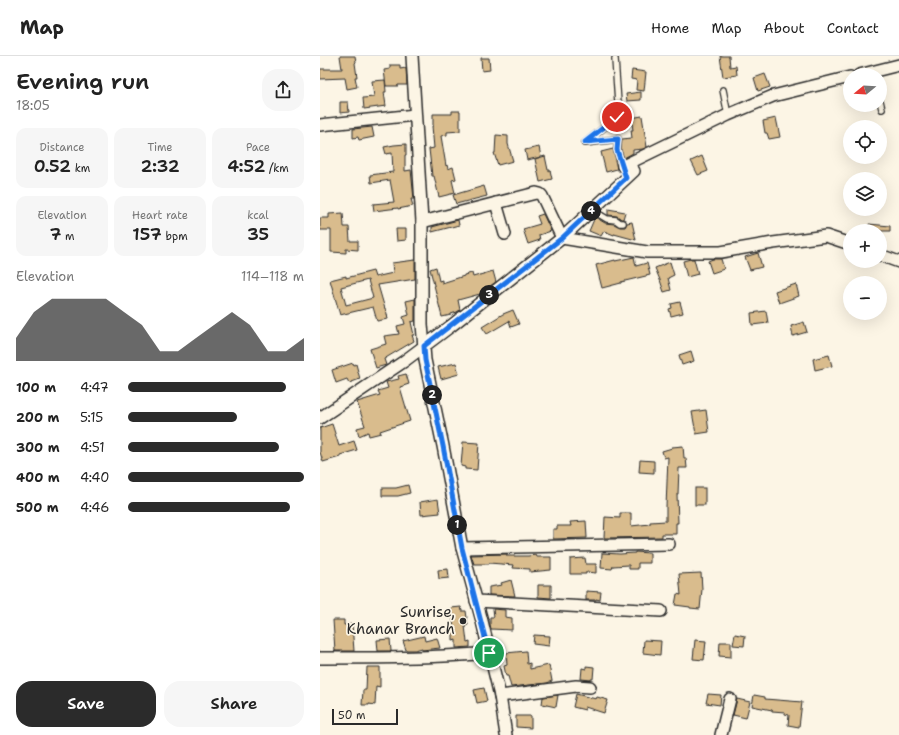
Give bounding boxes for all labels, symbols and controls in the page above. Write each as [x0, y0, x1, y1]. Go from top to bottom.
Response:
text: Map [20, 15, 64, 40]
text: Home [651, 19, 690, 37]
text: Map [712, 19, 742, 37]
text: About [764, 19, 805, 37]
text: Contact [827, 19, 879, 37]
text: Evening run [16, 67, 149, 96]
north arrow [843, 68, 887, 112]
map controls [843, 68, 887, 320]
button: share [262, 69, 304, 111]
text: 18:05 [16, 97, 50, 114]
pin [600, 100, 634, 134]
icon: check [606, 106, 628, 128]
button: locate [843, 120, 887, 164]
text: Distance [39, 140, 85, 155]
text: Time [147, 140, 173, 155]
text: Pace [246, 140, 270, 155]
text: 0.52 [34, 155, 71, 177]
text: 2:32 [140, 155, 180, 177]
text: 4:52 [227, 155, 265, 177]
text: km [71, 161, 90, 176]
text: /km [265, 161, 289, 176]
button: layers [843, 172, 887, 216]
pin: 4 [581, 201, 601, 221]
text: 4 [587, 203, 595, 218]
text: Elevation [37, 208, 87, 223]
text: Heart rate [132, 208, 188, 223]
text: kcal [247, 208, 269, 223]
text: 7 [49, 223, 61, 245]
text: 157 [132, 223, 162, 245]
text: 35 [247, 223, 269, 245]
button: + [843, 224, 887, 268]
text: m [61, 229, 75, 244]
text: bpm [162, 229, 188, 244]
text: Elevation [16, 268, 74, 285]
text: 114–118 m [241, 268, 304, 285]
button: − [843, 276, 887, 320]
pin: 3 [479, 285, 499, 305]
text: 3 [485, 287, 493, 302]
text: 100 m [16, 379, 56, 396]
text: 4:47 [80, 379, 109, 396]
pin: 2 [422, 385, 442, 405]
text: 2 [428, 387, 436, 402]
text: 200 m [16, 409, 59, 426]
text: 5:15 [80, 409, 103, 426]
text: 300 m [16, 439, 60, 456]
text: 4:51 [80, 439, 105, 456]
text: 400 m [16, 469, 60, 486]
text: 4:40 [80, 469, 109, 486]
text: 500 m [16, 499, 59, 516]
text: 4:46 [80, 499, 109, 516]
pin: 1 [447, 515, 467, 535]
text: 1 [454, 517, 460, 532]
place label: Sunrise, Khanar Branch [347, 602, 455, 639]
marker: Sunrise, Khanar Branch [458, 616, 468, 626]
pin [472, 636, 506, 670]
icon: arrive [478, 642, 500, 664]
button: Save [16, 681, 156, 727]
button: Share [164, 681, 304, 727]
scale bar [332, 707, 398, 726]
text: 50 m [338, 708, 366, 723]

